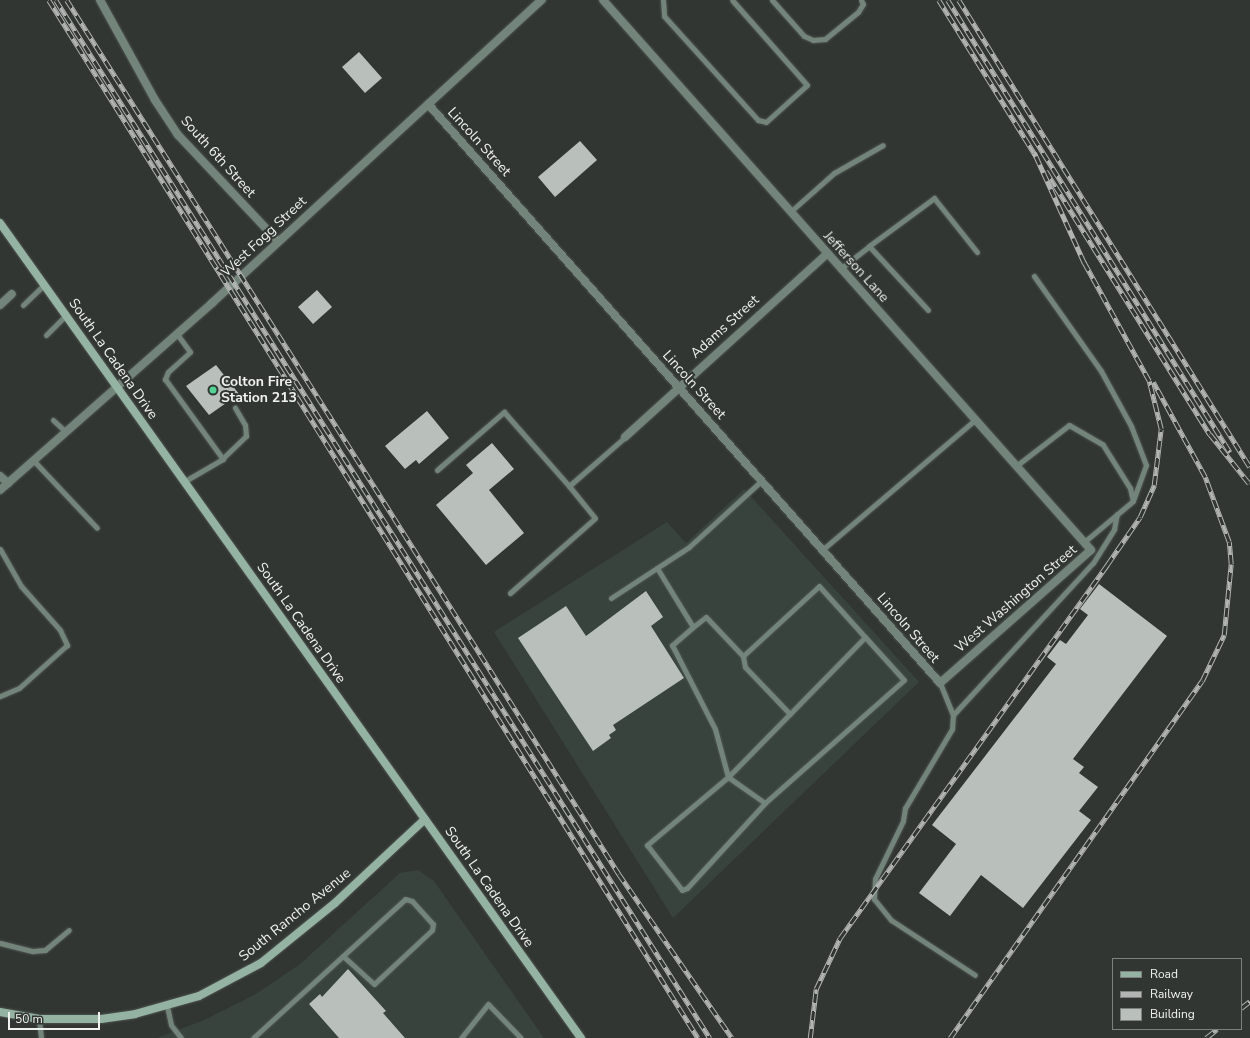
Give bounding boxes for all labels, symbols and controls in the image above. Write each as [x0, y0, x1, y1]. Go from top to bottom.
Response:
street label: Lincoln Street [444, 104, 514, 180]
street label: South 6th Street [177, 113, 259, 201]
street label: West Fogg Street [218, 193, 310, 281]
street label: Jefferson Lane [820, 228, 892, 306]
street label: Adams Street [687, 292, 763, 362]
street label: South La Cadena Drive [65, 295, 161, 423]
street label: Lincoln Street [659, 347, 729, 423]
place label: Colton Fire Station 213 [221, 374, 297, 406]
marker: Colton Fire Station 213 [208, 385, 218, 395]
street label: West Washington Street [952, 542, 1080, 656]
street label: South La Cadena Drive [253, 559, 349, 687]
street label: Lincoln Street [873, 590, 943, 666]
street label: South La Cadena Drive [441, 823, 537, 951]
street label: South Rancho Avenue [236, 865, 354, 965]
legend [1112, 958, 1242, 1030]
text: Road [1150, 966, 1178, 982]
text: Railway [1150, 986, 1193, 1002]
scale bar [10, 1004, 102, 1030]
text: Building [1150, 1006, 1195, 1022]
text: 50 m [15, 1011, 43, 1027]

